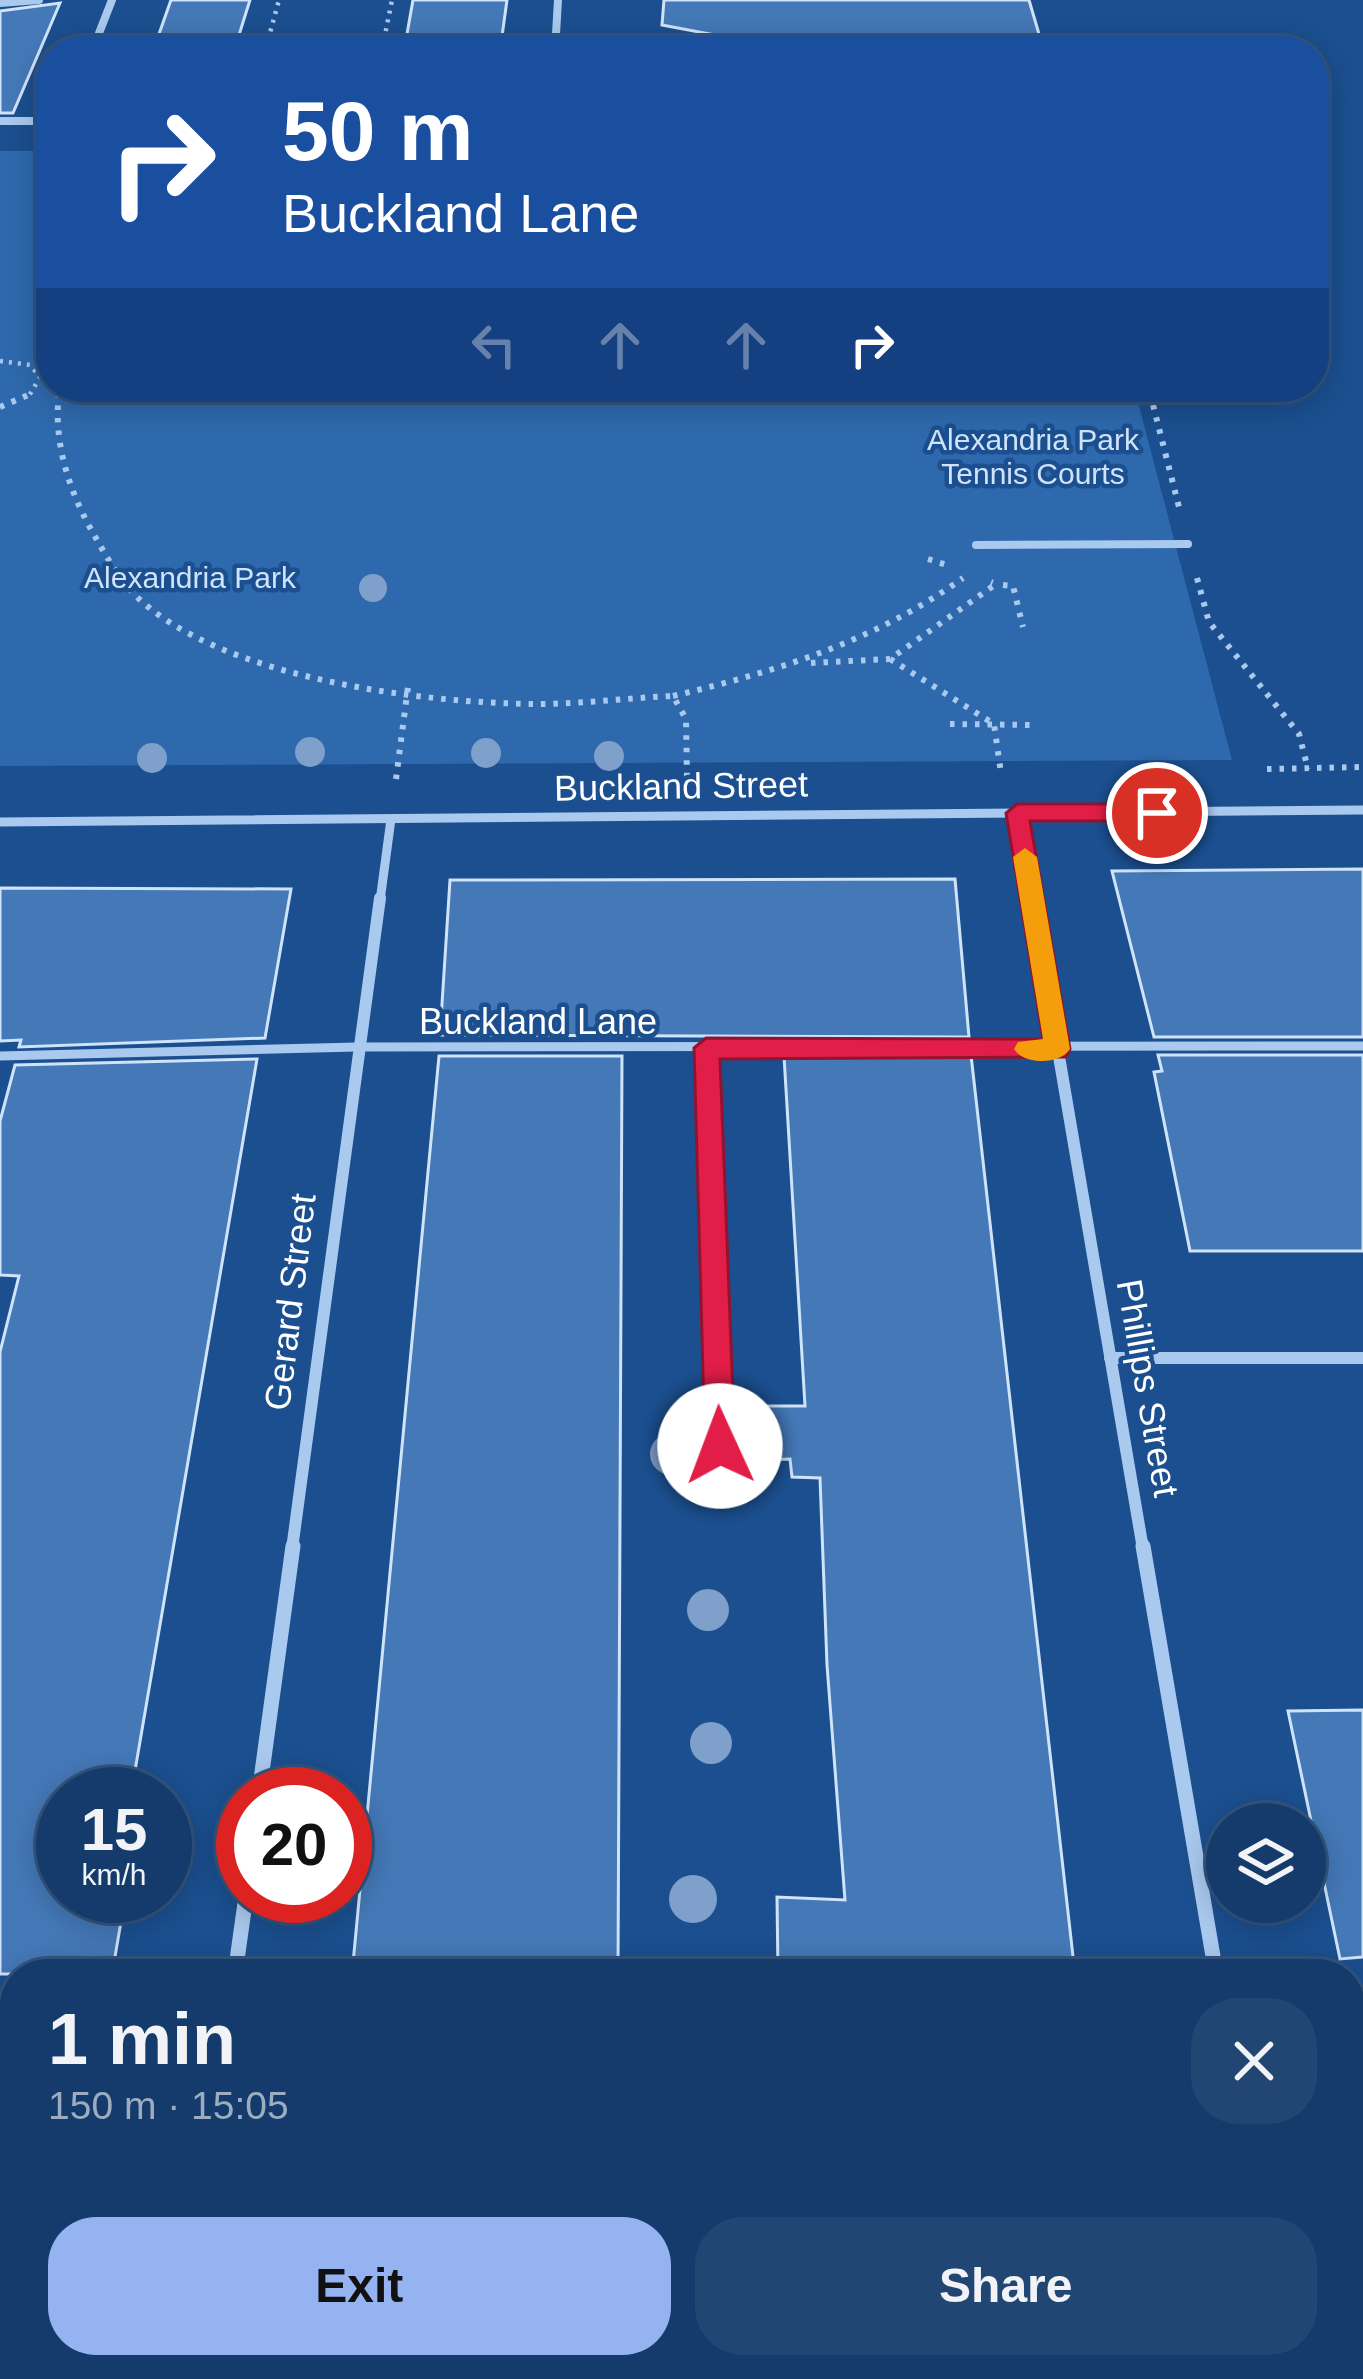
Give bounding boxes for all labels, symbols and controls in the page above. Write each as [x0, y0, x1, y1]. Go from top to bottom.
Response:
icon: right [84, 84, 240, 240]
text: 50 m [282, 84, 473, 178]
text: Buckland Lane [282, 183, 639, 243]
icon: left [461, 312, 527, 378]
icon: ahead [587, 312, 653, 378]
icon: ahead [713, 312, 779, 378]
icon: right [839, 312, 905, 378]
park label: Alexandria Park Tennis Courts [927, 423, 1140, 490]
park label: Alexandria Park [84, 561, 297, 594]
pin [1106, 762, 1208, 864]
street label: Buckland Street [554, 763, 808, 809]
icon: arrive [1124, 780, 1190, 846]
street label: Buckland Lane [419, 1001, 657, 1042]
street label: Gerard Street [256, 1191, 324, 1413]
street label: Phillips Street [1109, 1276, 1187, 1500]
position arrow [657, 1383, 783, 1509]
speed limit sign: 20 [216, 1767, 372, 1923]
text: 15 [81, 1796, 147, 1863]
map controls [1206, 1803, 1326, 1923]
button: layers [1206, 1803, 1326, 1923]
text: km/h [81, 1858, 147, 1891]
button: close [1191, 1998, 1317, 2124]
text: 1 min [48, 1999, 236, 2079]
text: 150 m · 15:05 [48, 2084, 289, 2127]
button: Exit [48, 2217, 671, 2355]
button: Share [695, 2217, 1317, 2355]

